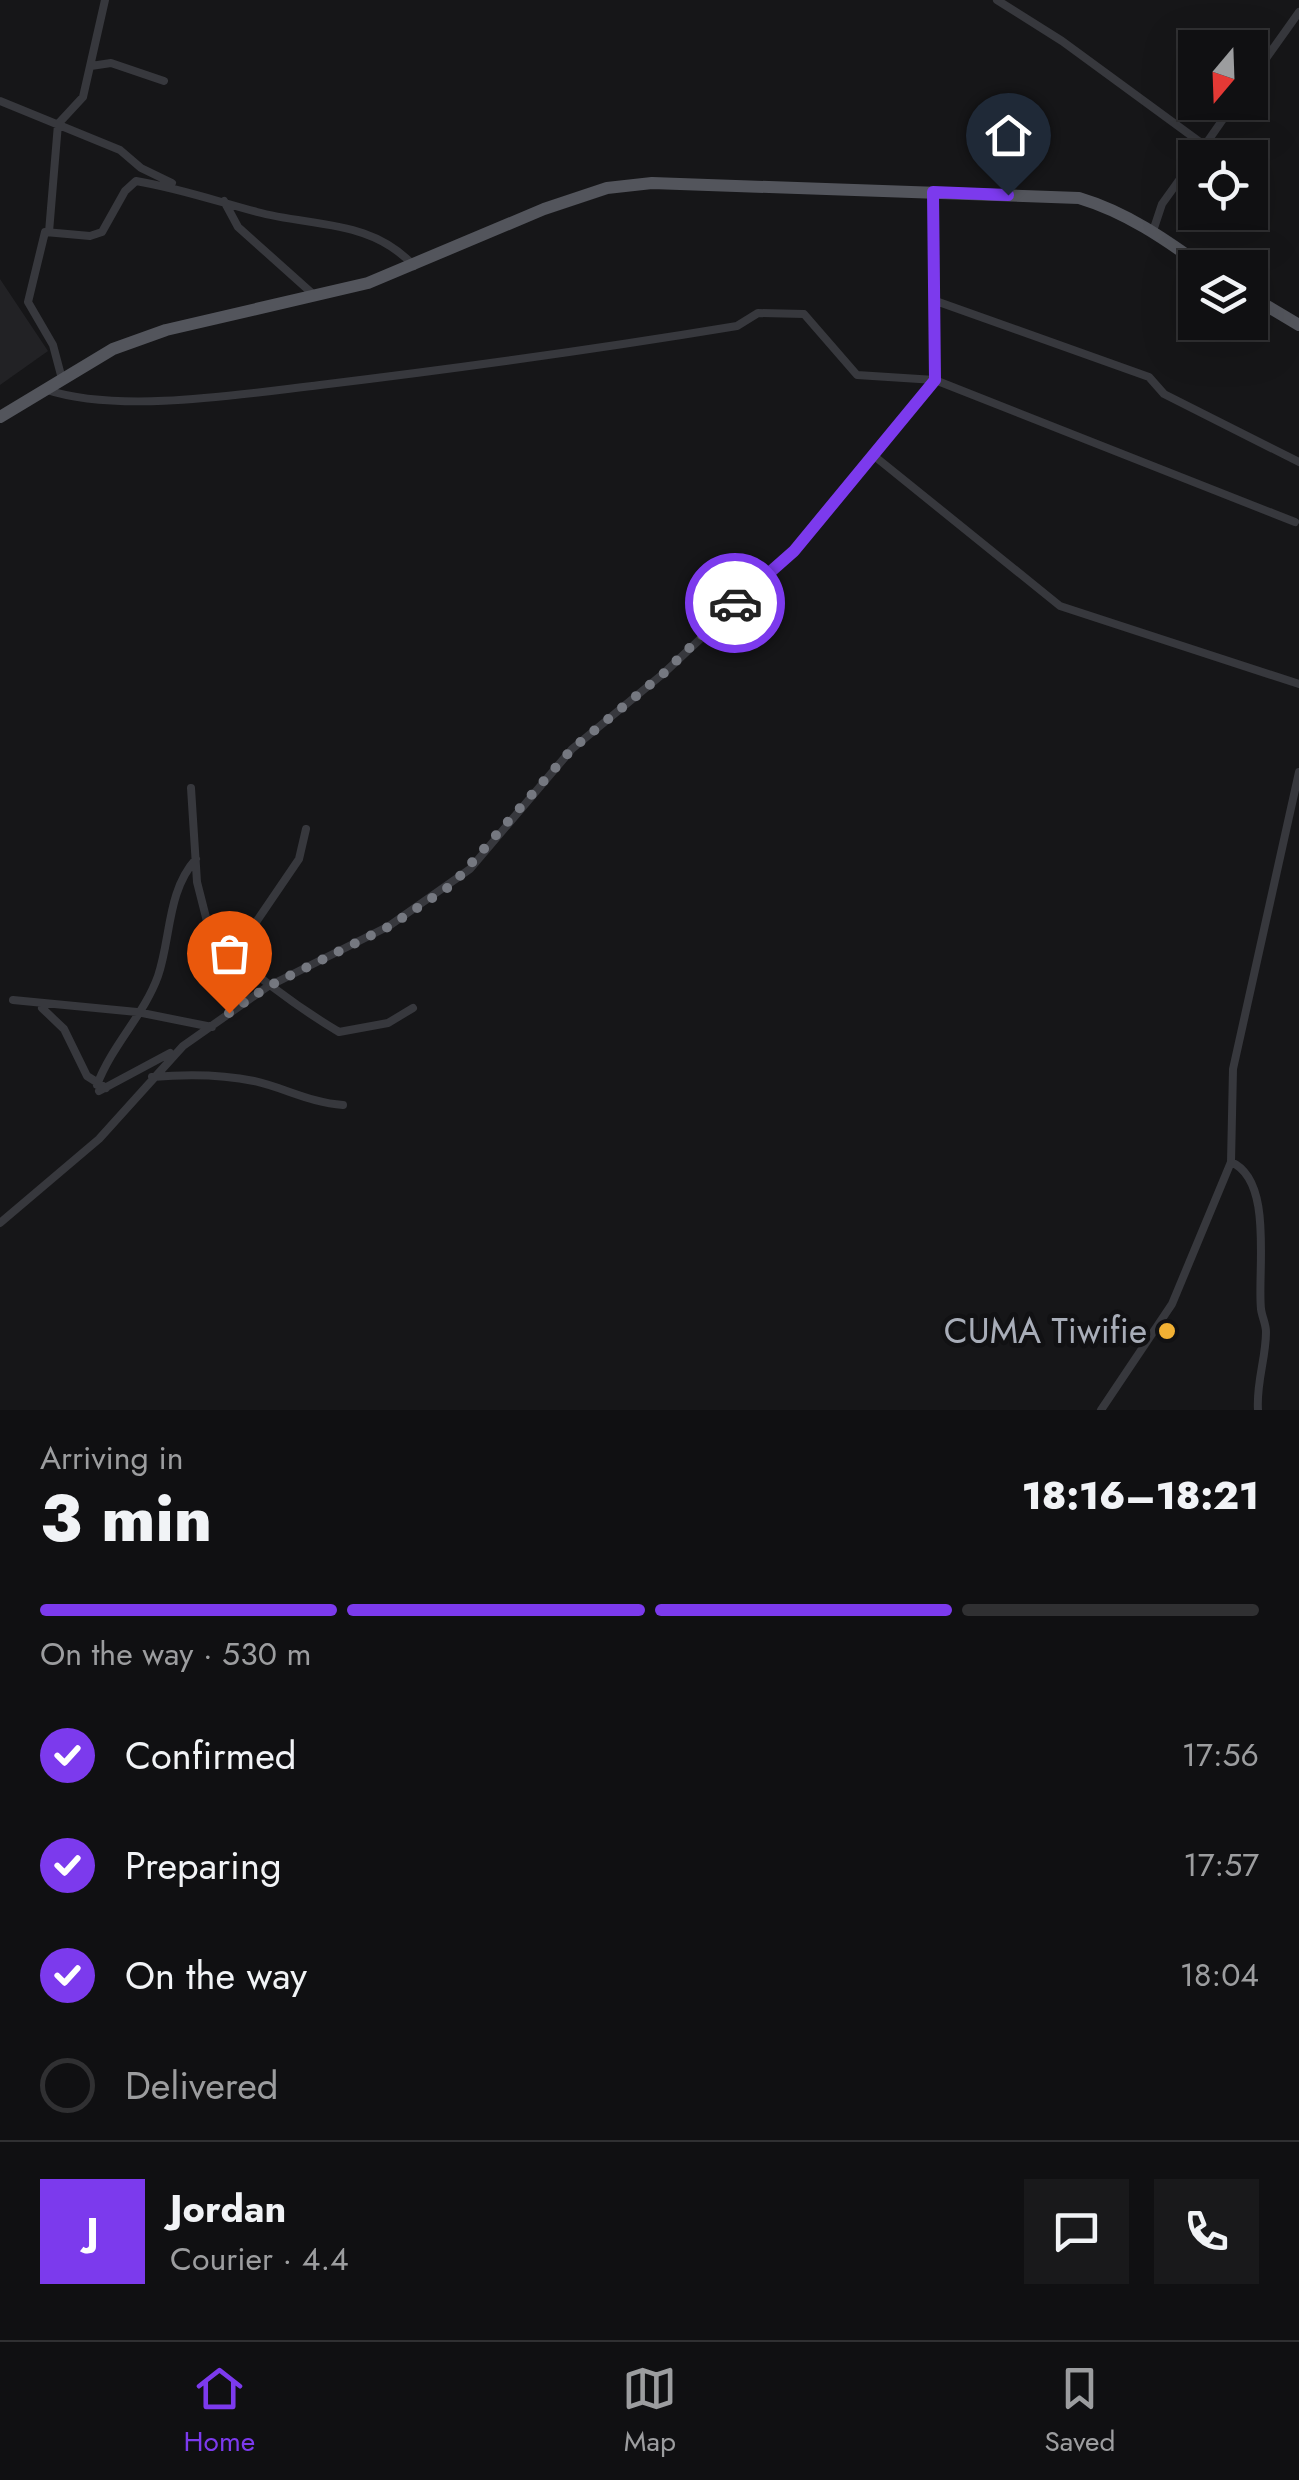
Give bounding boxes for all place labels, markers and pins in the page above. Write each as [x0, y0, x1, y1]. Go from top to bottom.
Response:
pin [966, 93, 1051, 196]
pin [187, 911, 272, 1014]
place label: CUMA Tiwifie [944, 1306, 1147, 1356]
marker: CUMA Tiwifie [1156, 1320, 1178, 1342]

